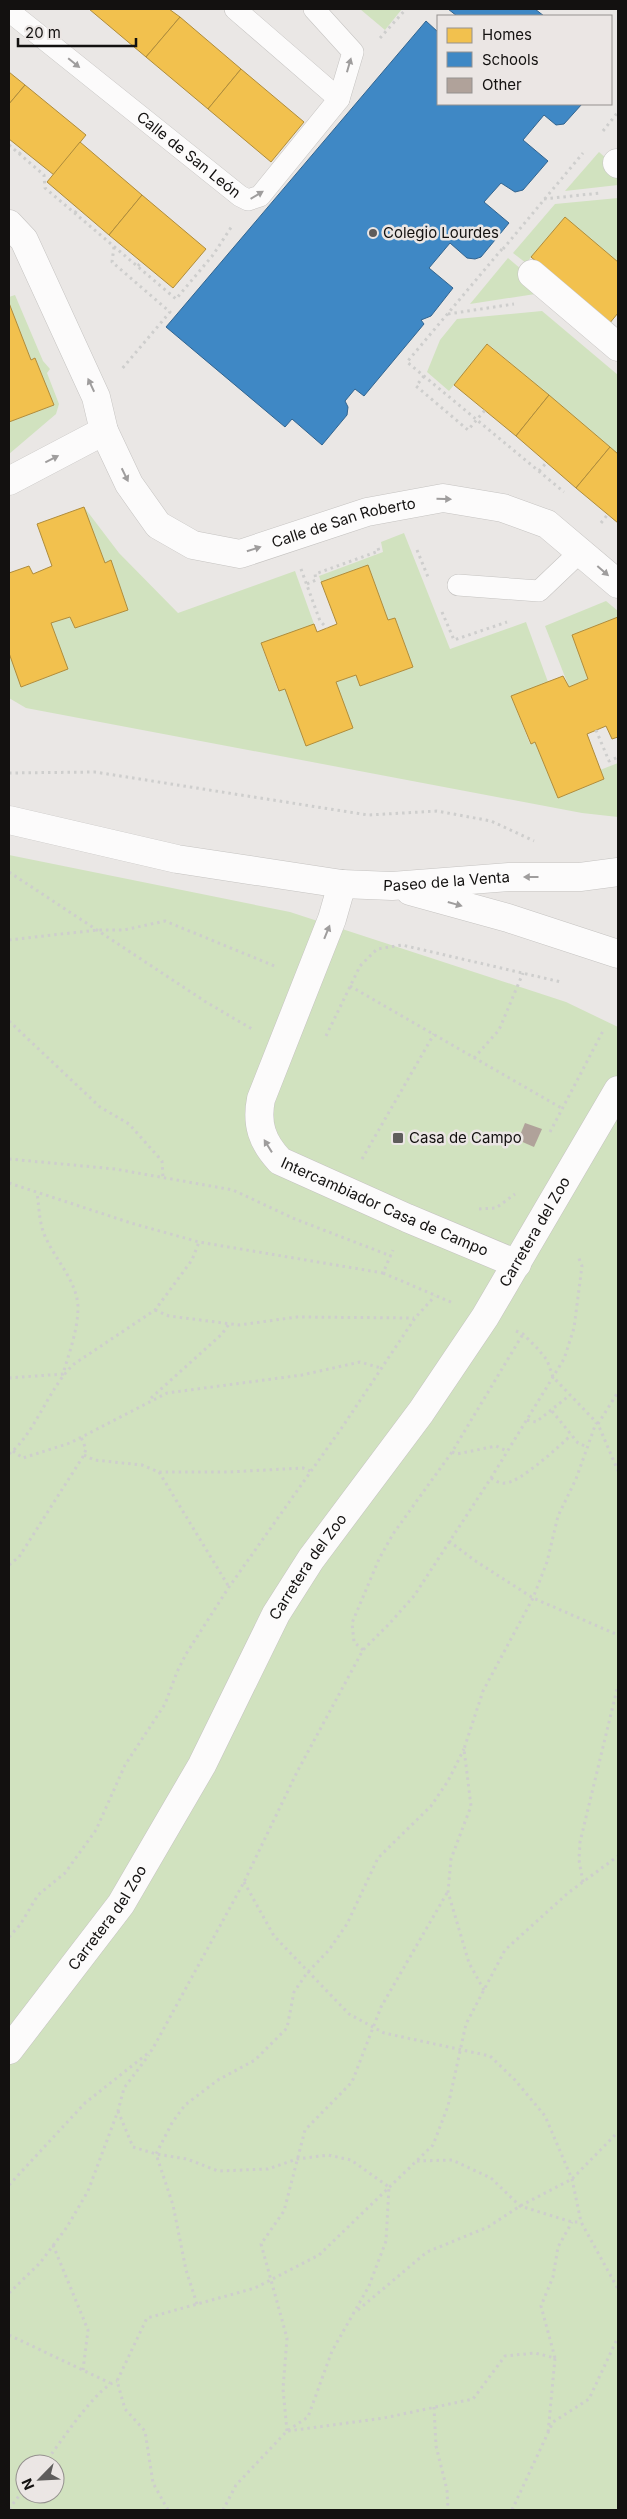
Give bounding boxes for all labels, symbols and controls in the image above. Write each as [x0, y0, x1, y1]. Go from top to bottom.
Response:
scale bar [18, 15, 135, 47]
legend [437, 15, 612, 105]
text: 20 m [25, 23, 61, 42]
text: Homes [482, 25, 532, 44]
text: Schools [482, 50, 539, 69]
one-way arrow [67, 58, 80, 69]
one-way arrow [345, 58, 353, 73]
text: Other [482, 75, 522, 94]
street label: Calle de San León [133, 107, 245, 202]
one-way arrow [250, 191, 264, 200]
place label: Colegio Lourdes [383, 223, 499, 242]
marker: Colegio Lourdes [367, 227, 379, 239]
one-way arrow [86, 378, 94, 392]
one-way arrow [45, 455, 59, 463]
one-way arrow [121, 468, 129, 482]
street label: Calle de San Roberto [269, 493, 417, 552]
one-way arrow [436, 495, 452, 503]
one-way arrow [247, 545, 262, 553]
one-way arrow [597, 565, 609, 577]
street label: Paseo de la Venta [383, 867, 510, 895]
one-way arrow [523, 873, 539, 881]
one-way arrow [448, 900, 463, 908]
one-way arrow [323, 925, 331, 939]
place label: Casa de Campo [409, 1128, 522, 1147]
marker: Casa de Campo [391, 1131, 405, 1145]
one-way arrow [264, 1140, 273, 1153]
street label: Intercambiador Casa de Campo [278, 1153, 491, 1260]
street label: Carretera del Zoo [495, 1173, 574, 1290]
street label: Carretera del Zoo [265, 1510, 351, 1623]
street label: Carretera del Zoo [64, 1862, 151, 1974]
north arrow [15, 2454, 65, 2504]
text: N [18, 2476, 38, 2493]

